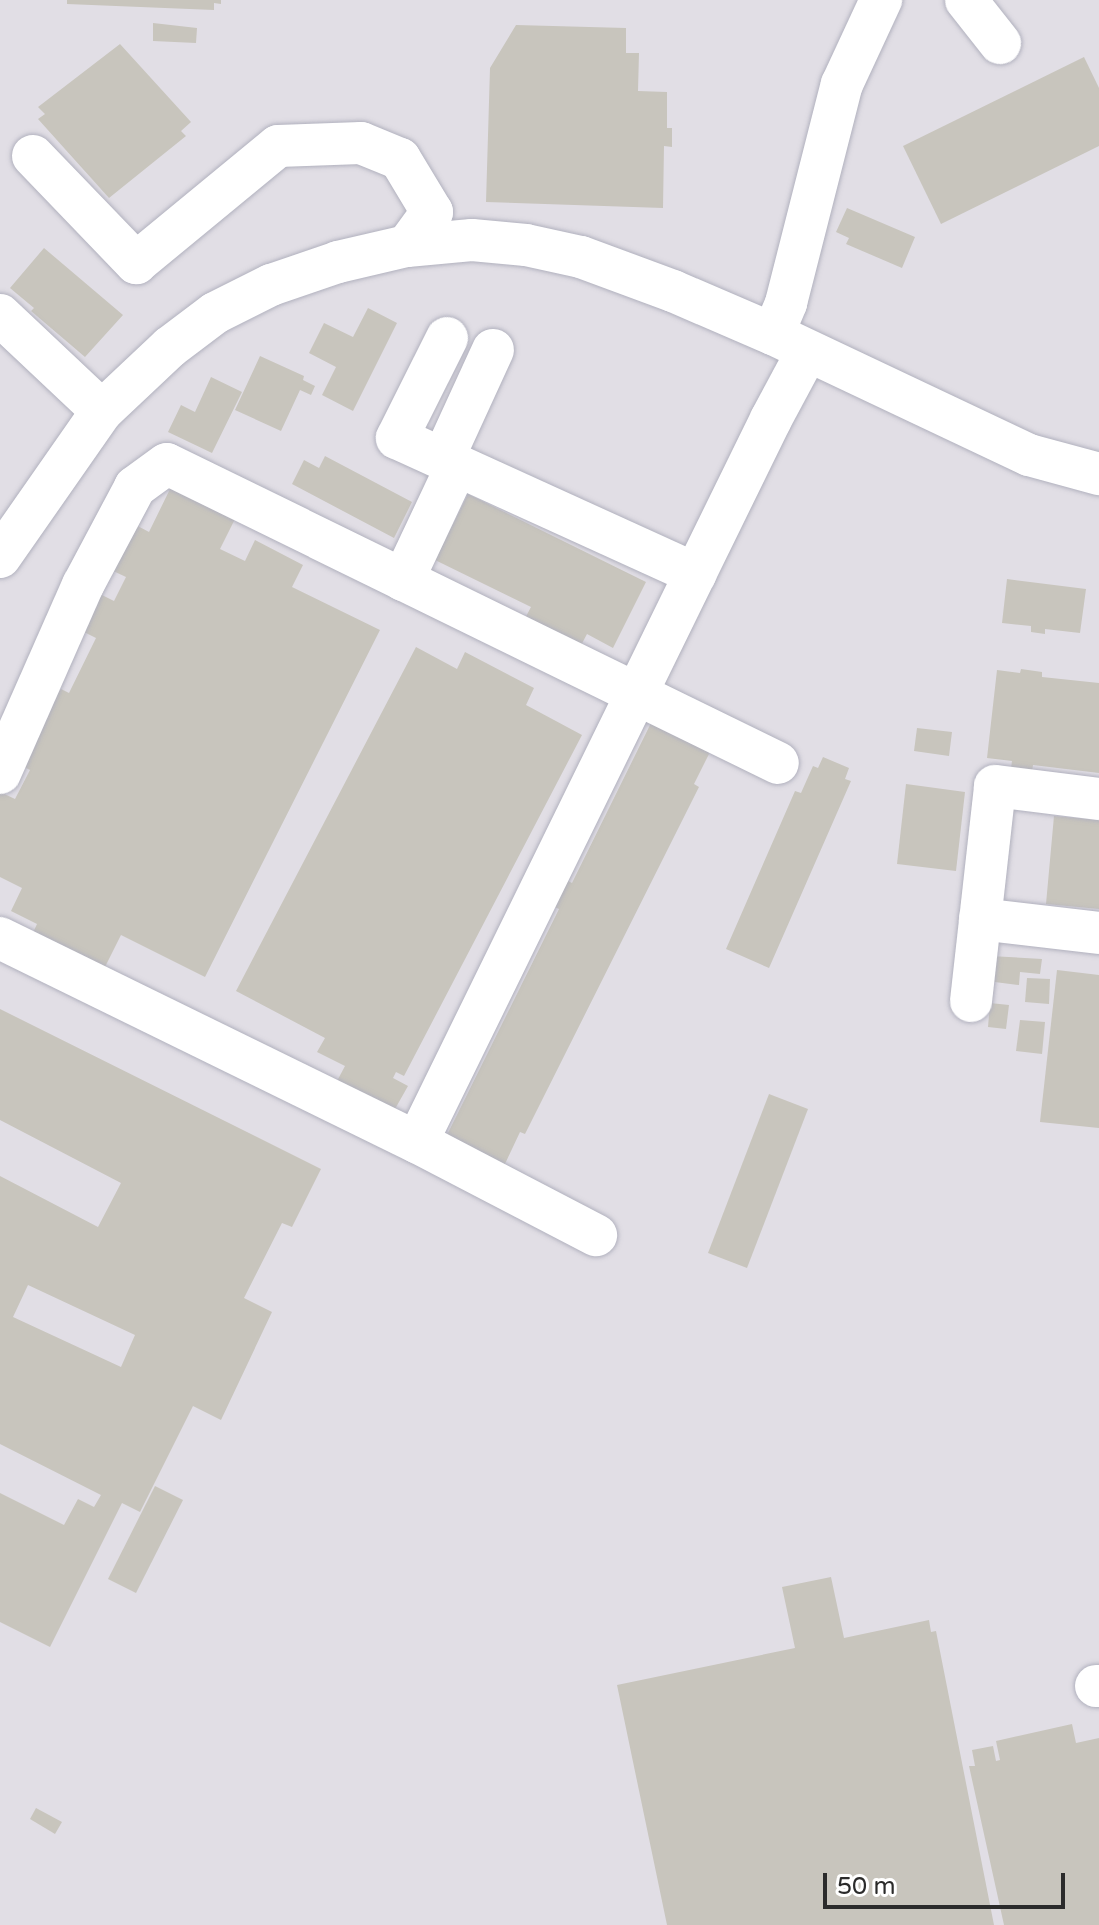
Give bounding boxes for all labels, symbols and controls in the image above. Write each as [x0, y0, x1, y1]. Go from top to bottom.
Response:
scale bar [827, 1857, 1069, 1907]
text: 50 m [837, 1872, 895, 1901]

